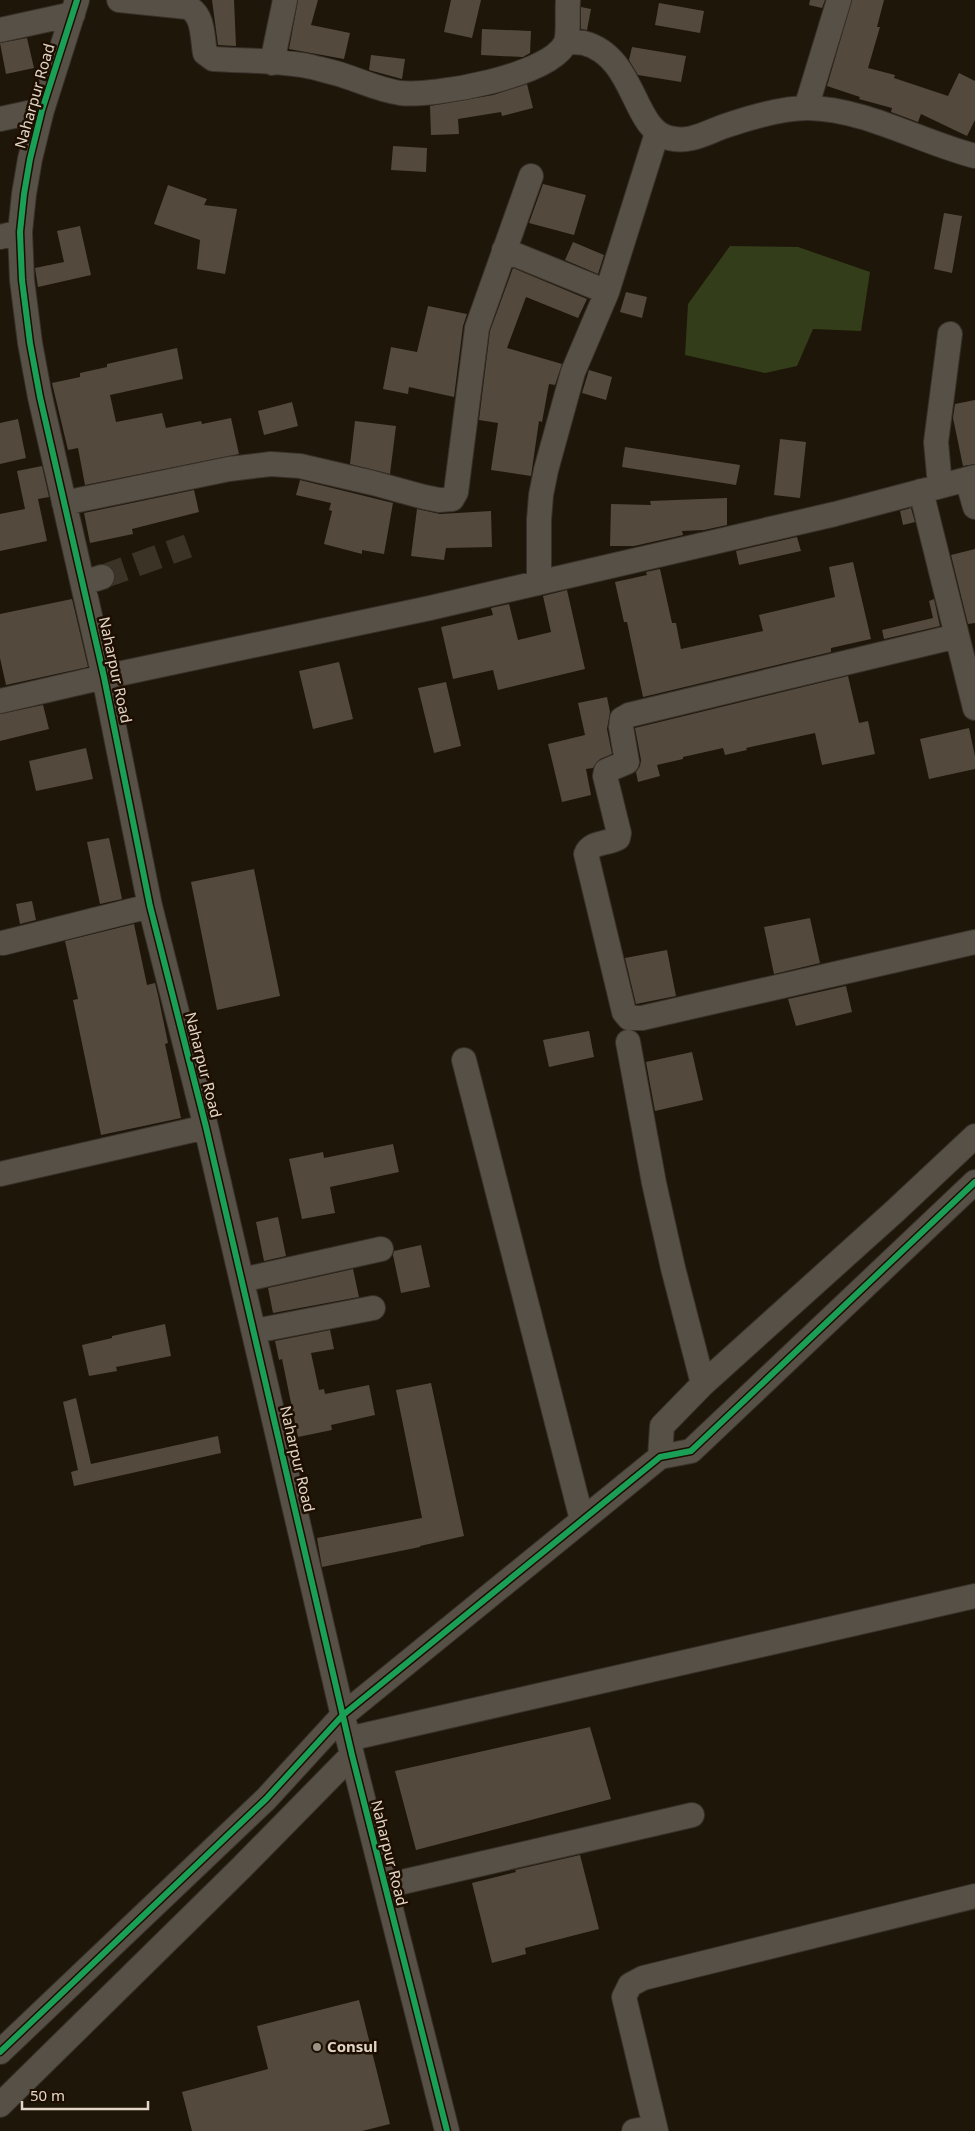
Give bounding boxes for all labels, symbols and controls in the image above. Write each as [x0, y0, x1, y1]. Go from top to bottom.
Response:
street label: Naharpur Road [9, 41, 59, 151]
street label: Naharpur Road [95, 615, 137, 725]
street label: Naharpur Road [181, 1010, 227, 1120]
street label: Naharpur Road [276, 1404, 320, 1514]
street label: Naharpur Road [367, 1798, 413, 1908]
place label: Consul [327, 2036, 378, 2056]
marker: Consul [311, 2041, 323, 2053]
scale bar [22, 2078, 149, 2110]
text: 50 m [30, 2085, 65, 2105]

